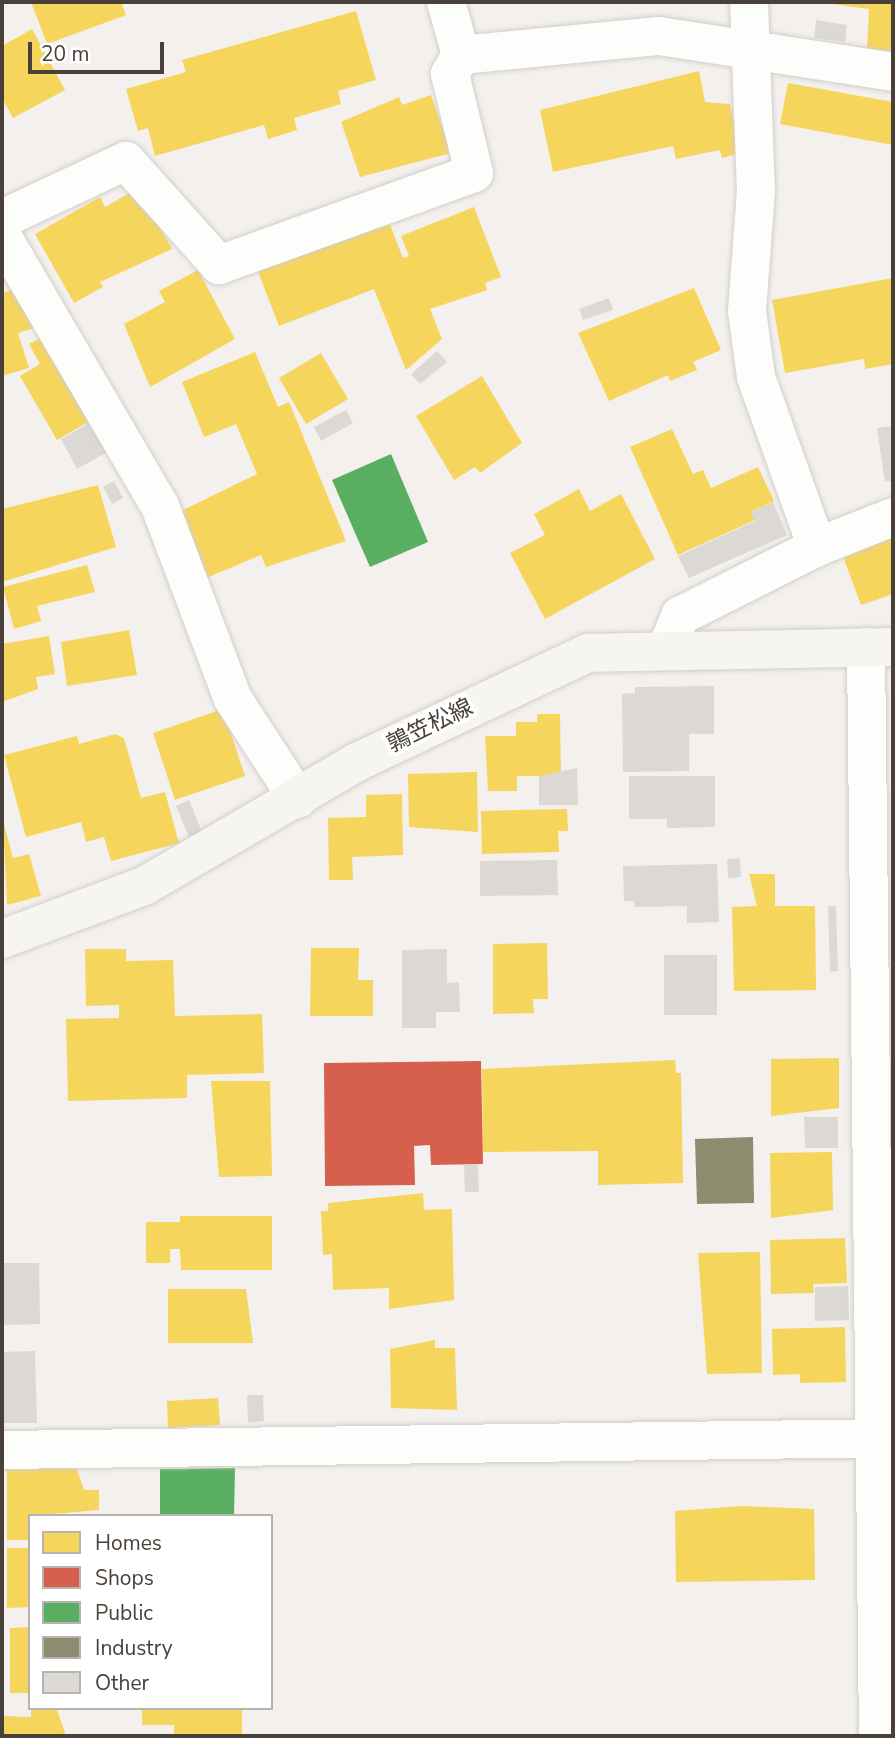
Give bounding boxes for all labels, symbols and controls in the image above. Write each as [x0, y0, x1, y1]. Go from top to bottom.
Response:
scale bar [32, 28, 168, 72]
text: 20 m [41, 40, 90, 68]
street label: 鶉笠松線 [383, 693, 477, 759]
legend [28, 1514, 273, 1710]
text: Homes [95, 1529, 162, 1557]
text: Shops [95, 1564, 154, 1592]
text: Public [95, 1599, 153, 1627]
text: Industry [95, 1634, 173, 1662]
text: Other [95, 1669, 149, 1697]

